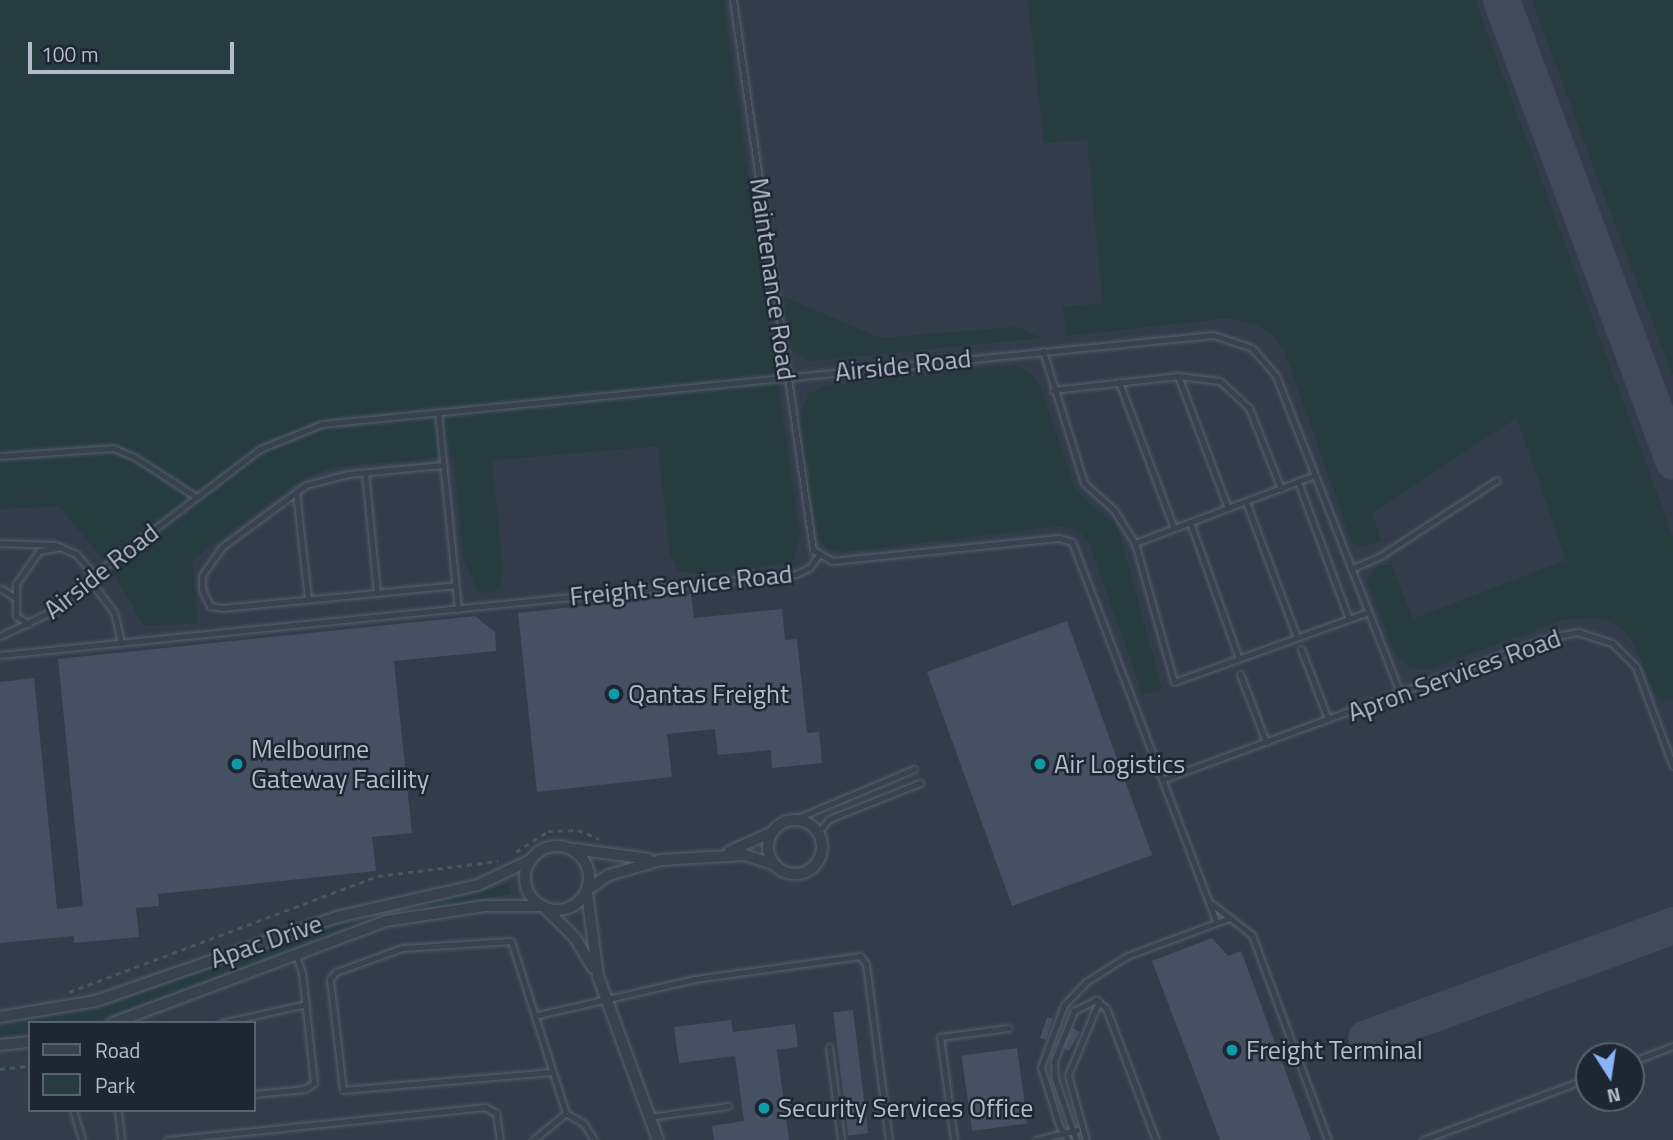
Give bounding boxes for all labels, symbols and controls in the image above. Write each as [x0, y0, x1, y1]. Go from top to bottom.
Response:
scale bar [32, 28, 238, 72]
text: 100 m [41, 38, 98, 70]
street label: Maintenance Road [743, 176, 803, 382]
street label: Airside Road [833, 342, 973, 388]
street label: Airside Road [37, 517, 165, 625]
street label: Freight Service Road [568, 558, 794, 612]
street label: Apron Services Road [1343, 622, 1565, 728]
place label: Qantas Freight [628, 678, 789, 710]
marker: Qantas Freight [606, 686, 622, 702]
place label: Melbourne Gateway Facility [251, 733, 429, 794]
place label: Air Logistics [1054, 748, 1185, 780]
marker: Melbourne Gateway Facility [229, 756, 245, 772]
marker: Air Logistics [1032, 756, 1048, 772]
street label: Apac Drive [206, 907, 326, 975]
legend [28, 1021, 256, 1112]
text: Road [95, 1034, 140, 1066]
place label: Freight Terminal [1246, 1034, 1423, 1066]
marker: Freight Terminal [1224, 1042, 1240, 1058]
north arrow [1575, 1042, 1645, 1112]
text: Park [95, 1069, 135, 1101]
text: N [1605, 1081, 1624, 1112]
place label: Security Services Office [778, 1092, 1033, 1124]
marker: Security Services Office [756, 1100, 772, 1116]

